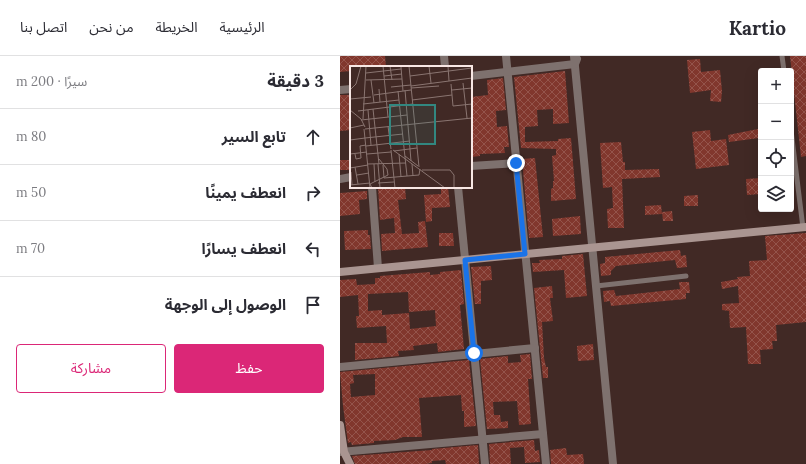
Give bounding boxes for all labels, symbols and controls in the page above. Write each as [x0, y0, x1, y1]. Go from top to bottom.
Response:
text: Kartio [729, 16, 786, 40]
text: اتصل بنا [20, 18, 67, 36]
text: من نحن [89, 18, 134, 36]
text: الخريطة [156, 18, 197, 36]
text: الرئيسية [219, 18, 264, 36]
inset map [350, 66, 472, 188]
map controls [758, 68, 794, 212]
button: + [758, 68, 794, 104]
text: 3 دقيقة [267, 70, 324, 92]
text: سيرًا · 200 m [16, 73, 87, 90]
button: − [758, 104, 794, 140]
icon: ahead [302, 126, 324, 148]
text: تابع السير [222, 127, 286, 146]
text: 80 m [16, 128, 46, 145]
button: locate [758, 140, 794, 176]
route end [507, 154, 525, 172]
button: layers [758, 176, 794, 212]
icon: right [302, 182, 324, 204]
text: انعطف يمينًا [205, 183, 286, 202]
text: 50 m [16, 184, 46, 201]
icon: left [302, 238, 324, 260]
text: انعطف يسارًا [201, 239, 286, 258]
text: 70 m [16, 240, 45, 257]
icon: arrive [302, 294, 324, 316]
text: الوصول إلى الوجهة [165, 295, 286, 314]
button: مشاركة [16, 344, 166, 393]
button: حفظ [174, 344, 324, 393]
route start [465, 344, 483, 362]

